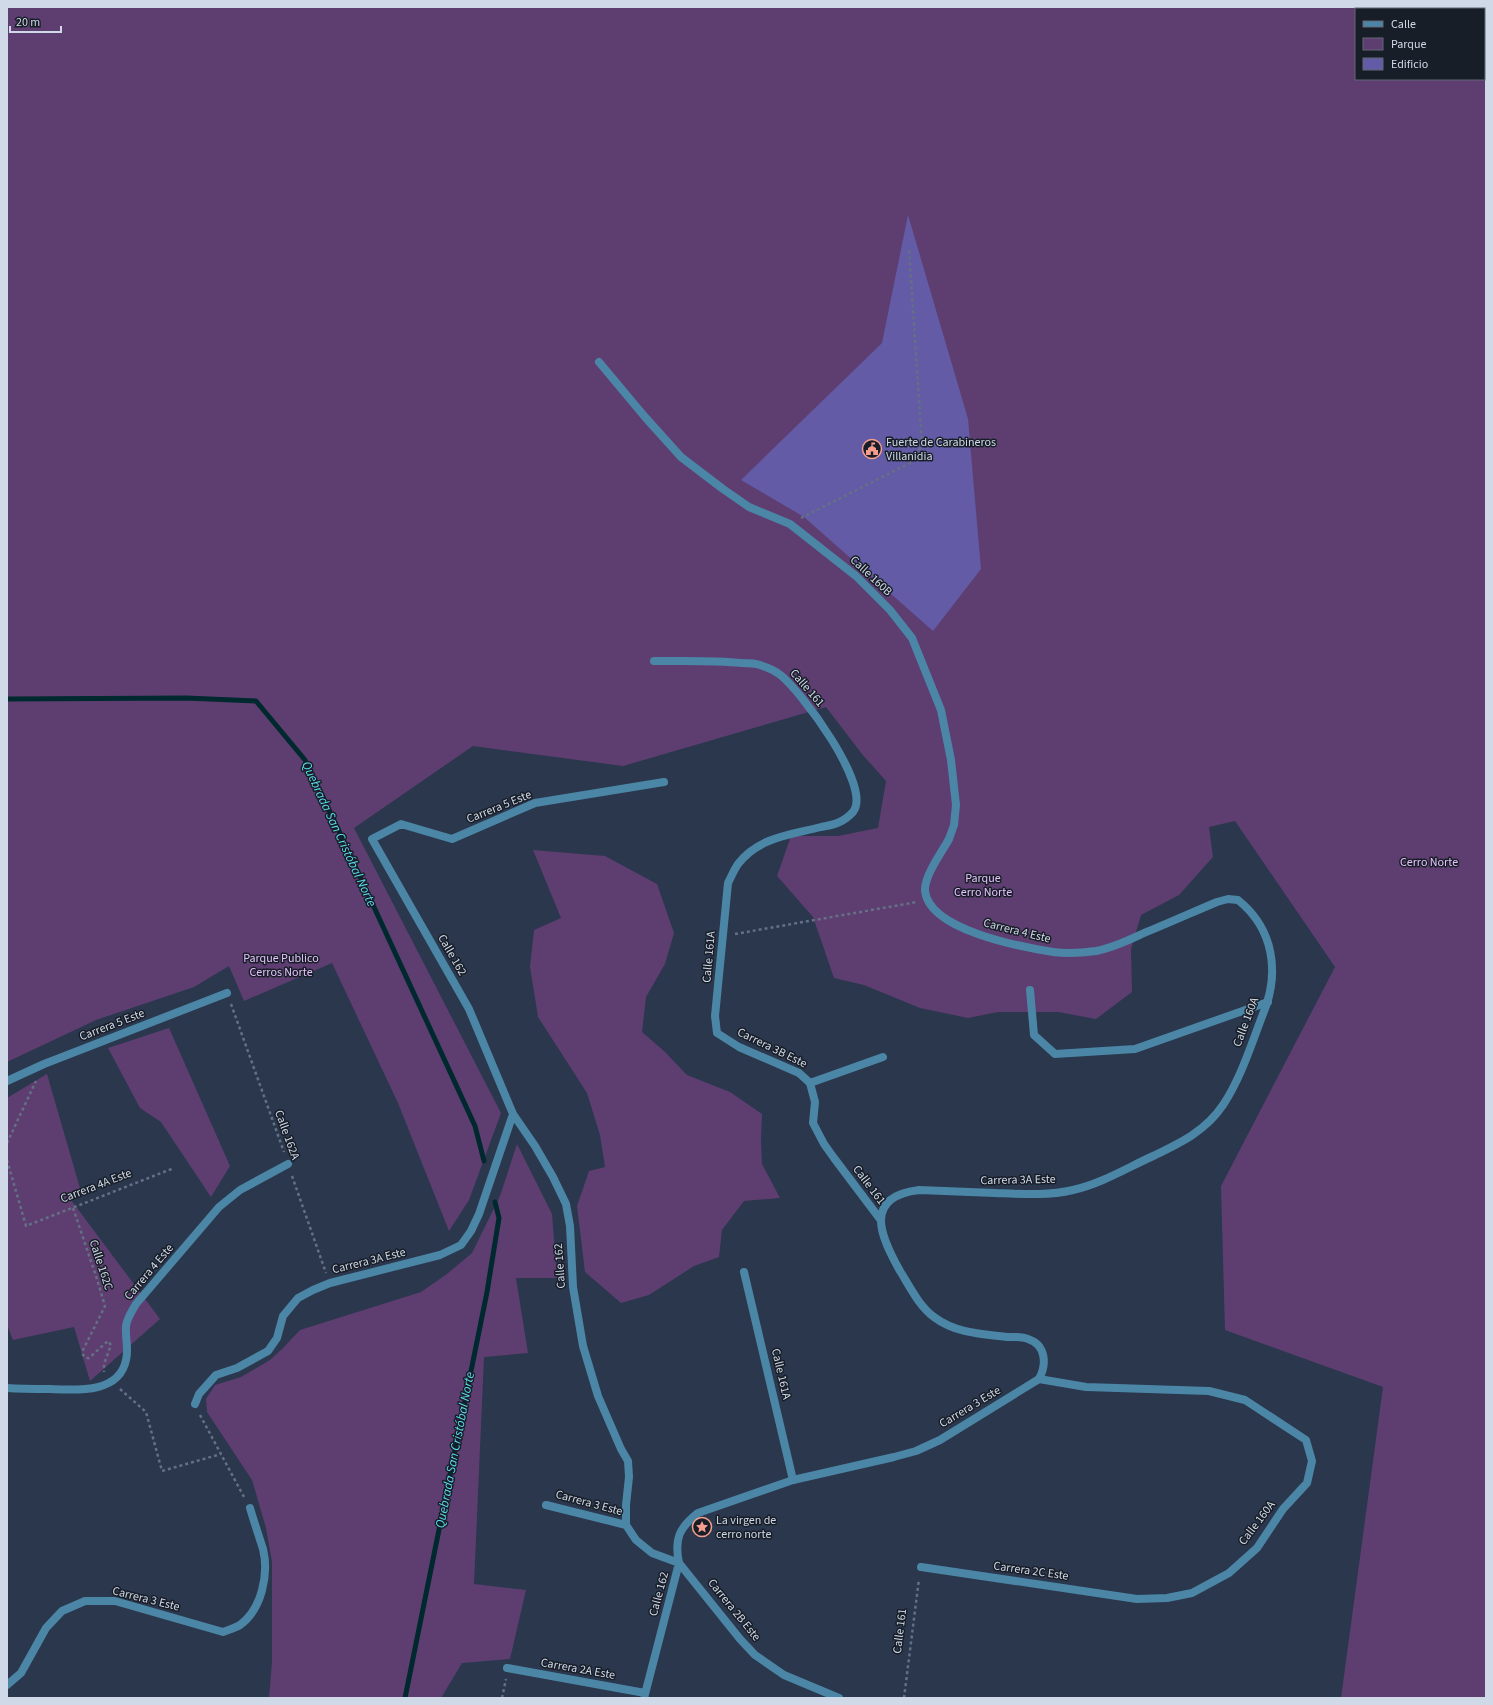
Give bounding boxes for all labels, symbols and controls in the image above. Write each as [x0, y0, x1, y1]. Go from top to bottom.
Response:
scale bar [10, 8, 61, 34]
legend [1355, 8, 1485, 80]
text: 20 m [16, 14, 40, 31]
text: Calle [1391, 16, 1416, 33]
text: Parque [1391, 36, 1427, 53]
text: Edificio [1391, 56, 1428, 73]
place label: Fuerte de Carabineros Villanidia [886, 434, 996, 465]
public building icon: Fuerte de Carabineros Villanidia [861, 438, 883, 460]
street label: Calle 160B [846, 552, 896, 600]
street label: Calle 161 [786, 665, 828, 711]
water label: Quebrada San Cristóbal Norte [297, 758, 381, 910]
street label: Carrera 5 Este [464, 786, 534, 828]
park label: Cerro Norte [1400, 854, 1458, 871]
park label: Parque Cerro Norte [954, 870, 1012, 901]
street label: Carrera 4 Este [982, 914, 1052, 948]
street label: Calle 161A [698, 930, 720, 984]
street label: Calle 162 [433, 931, 471, 979]
park label: Parque Publico Cerros Norte [243, 950, 319, 981]
street label: Calle 160A [1229, 994, 1263, 1049]
street label: Carrera 5 Este [77, 1005, 147, 1045]
street label: Carrera 3B Este [734, 1024, 810, 1072]
street label: Calle 162A [270, 1108, 304, 1163]
street label: Calle 161 [849, 1162, 889, 1208]
street label: Carrera 4A Este [58, 1165, 134, 1207]
street label: Carrera 3A Este [980, 1171, 1056, 1189]
street label: Calle 162C [85, 1238, 117, 1293]
street label: Carrera 4 Este [120, 1240, 178, 1304]
street label: Calle 162 [550, 1243, 570, 1289]
street label: Carrera 3A Este [330, 1244, 408, 1278]
street label: Calle 161A [767, 1347, 795, 1402]
water label: Quebrada San Cristóbal Norte [431, 1370, 479, 1530]
street label: Carrera 3 Este [936, 1382, 1004, 1432]
street label: Carrera 3 Este [554, 1486, 624, 1520]
street label: Calle 160A [1235, 1497, 1280, 1549]
place label: La virgen de cerro norte [716, 1512, 776, 1543]
place icon: La virgen de cerro norte [691, 1516, 713, 1538]
street label: Carrera 2C Este [992, 1557, 1070, 1585]
street label: Calle 162 [645, 1570, 673, 1618]
street label: Carrera 2B Este [704, 1575, 764, 1645]
street label: Carrera 3 Este [111, 1582, 181, 1616]
street label: Calle 161 [889, 1607, 911, 1655]
street label: Carrera 2A Este [539, 1654, 617, 1684]

